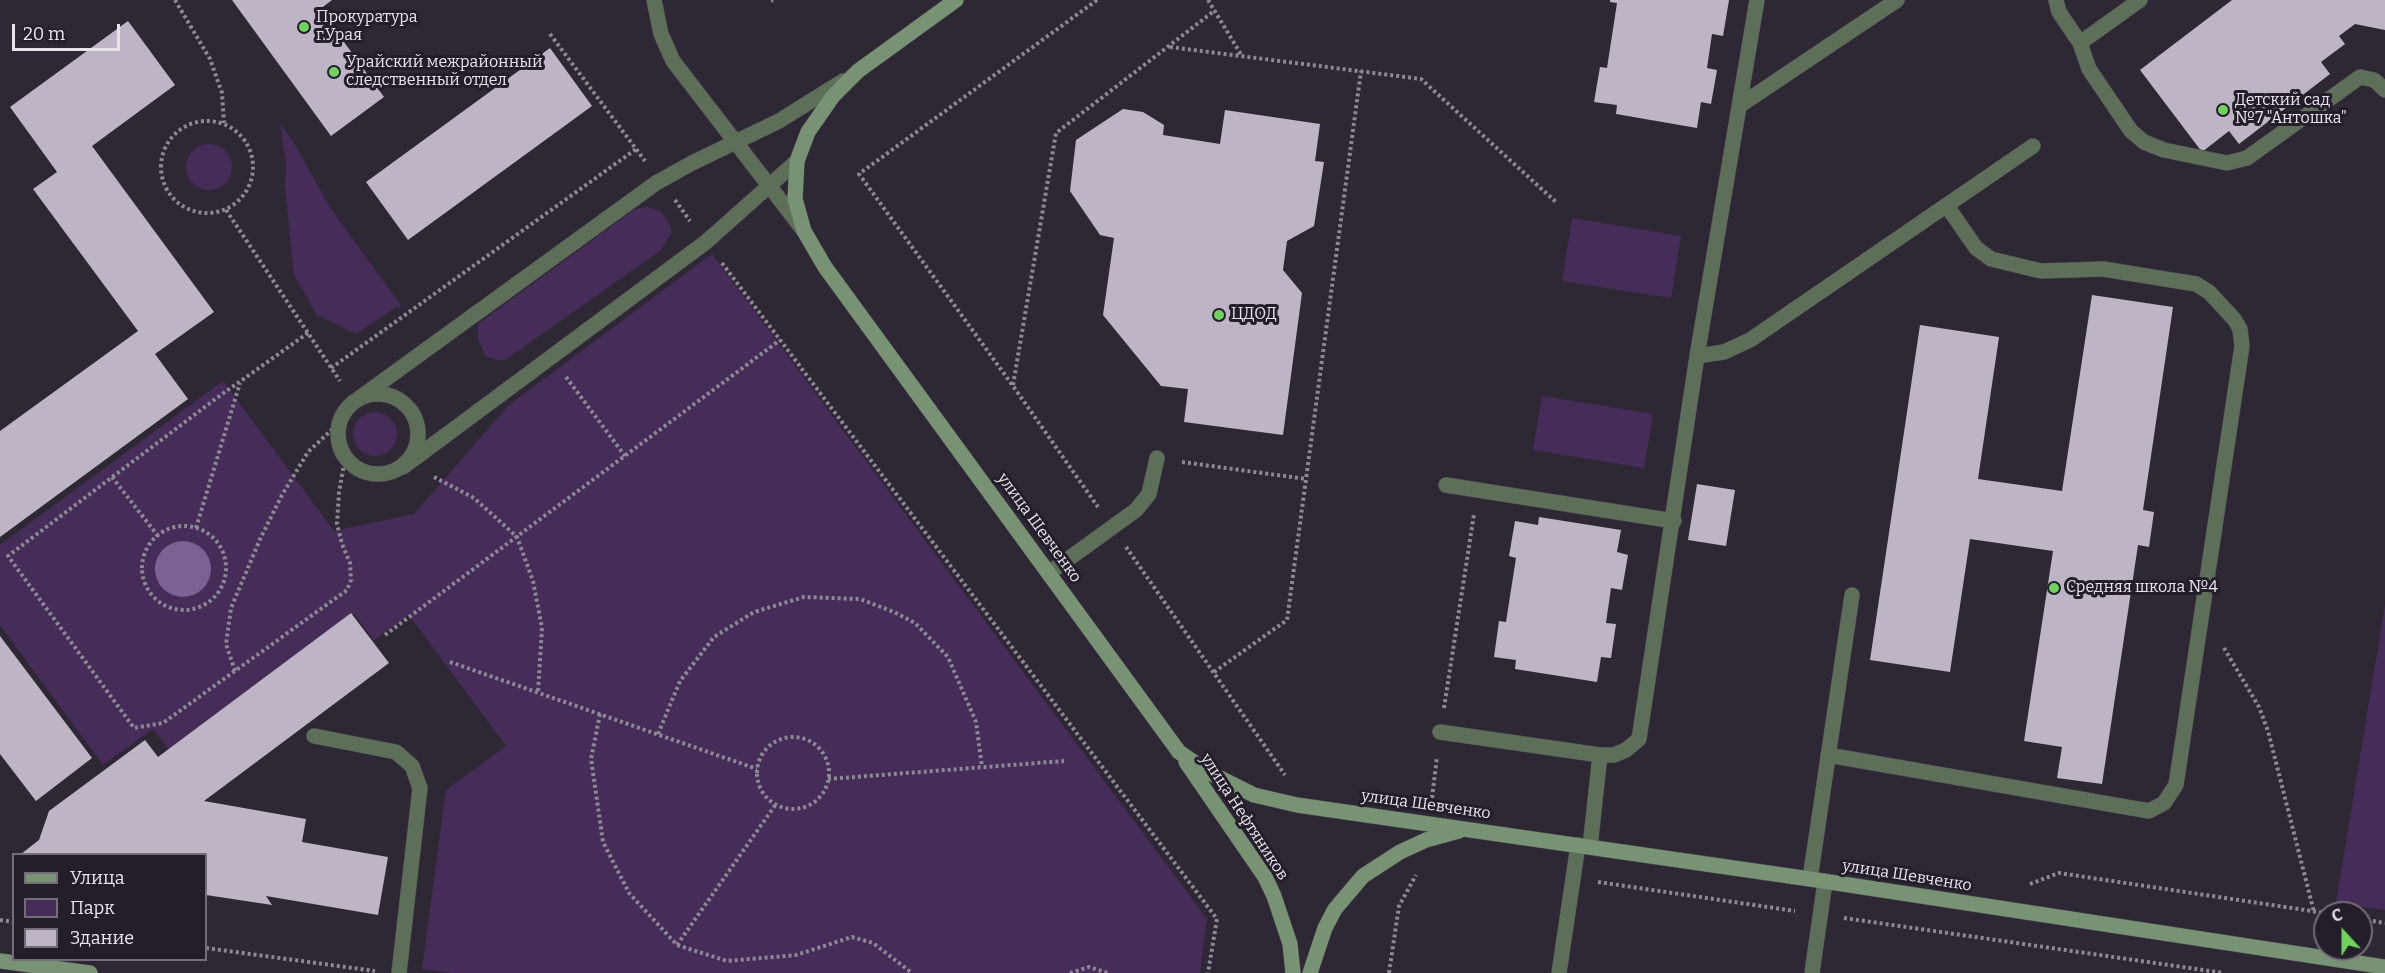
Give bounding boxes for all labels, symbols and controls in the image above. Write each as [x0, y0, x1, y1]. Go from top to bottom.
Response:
place label: Прокуратура г.Урая [316, 8, 418, 46]
scale bar [15, 12, 123, 50]
marker: Прокуратура г.Урая [297, 20, 311, 34]
text: 20 m [23, 23, 65, 45]
place label: Урайский межрайонный следственный отдел [346, 53, 543, 91]
marker: Урайский межрайонный следственный отдел [327, 65, 341, 79]
place label: Детский сад №7 "Антошка" [2235, 91, 2347, 129]
marker: Детский сад №7 "Антошка" [2216, 103, 2230, 117]
place label: ЦДОД [1231, 305, 1277, 325]
marker: ЦДОД [1212, 308, 1226, 322]
street label: улица Шевченко [993, 470, 1085, 586]
place label: Средняя школа №4 [2066, 578, 2218, 598]
marker: Средняя школа №4 [2047, 581, 2061, 595]
street label: улица Нефтяников [1196, 750, 1292, 884]
street label: улица Шевченко [1360, 786, 1492, 824]
legend [12, 853, 207, 961]
street label: улица Шевченко [1841, 856, 1973, 896]
text: Улица [70, 867, 125, 889]
text: Парк [70, 897, 115, 919]
north arrow [2313, 901, 2373, 961]
text: С [2329, 905, 2345, 926]
text: Здание [70, 927, 134, 949]

